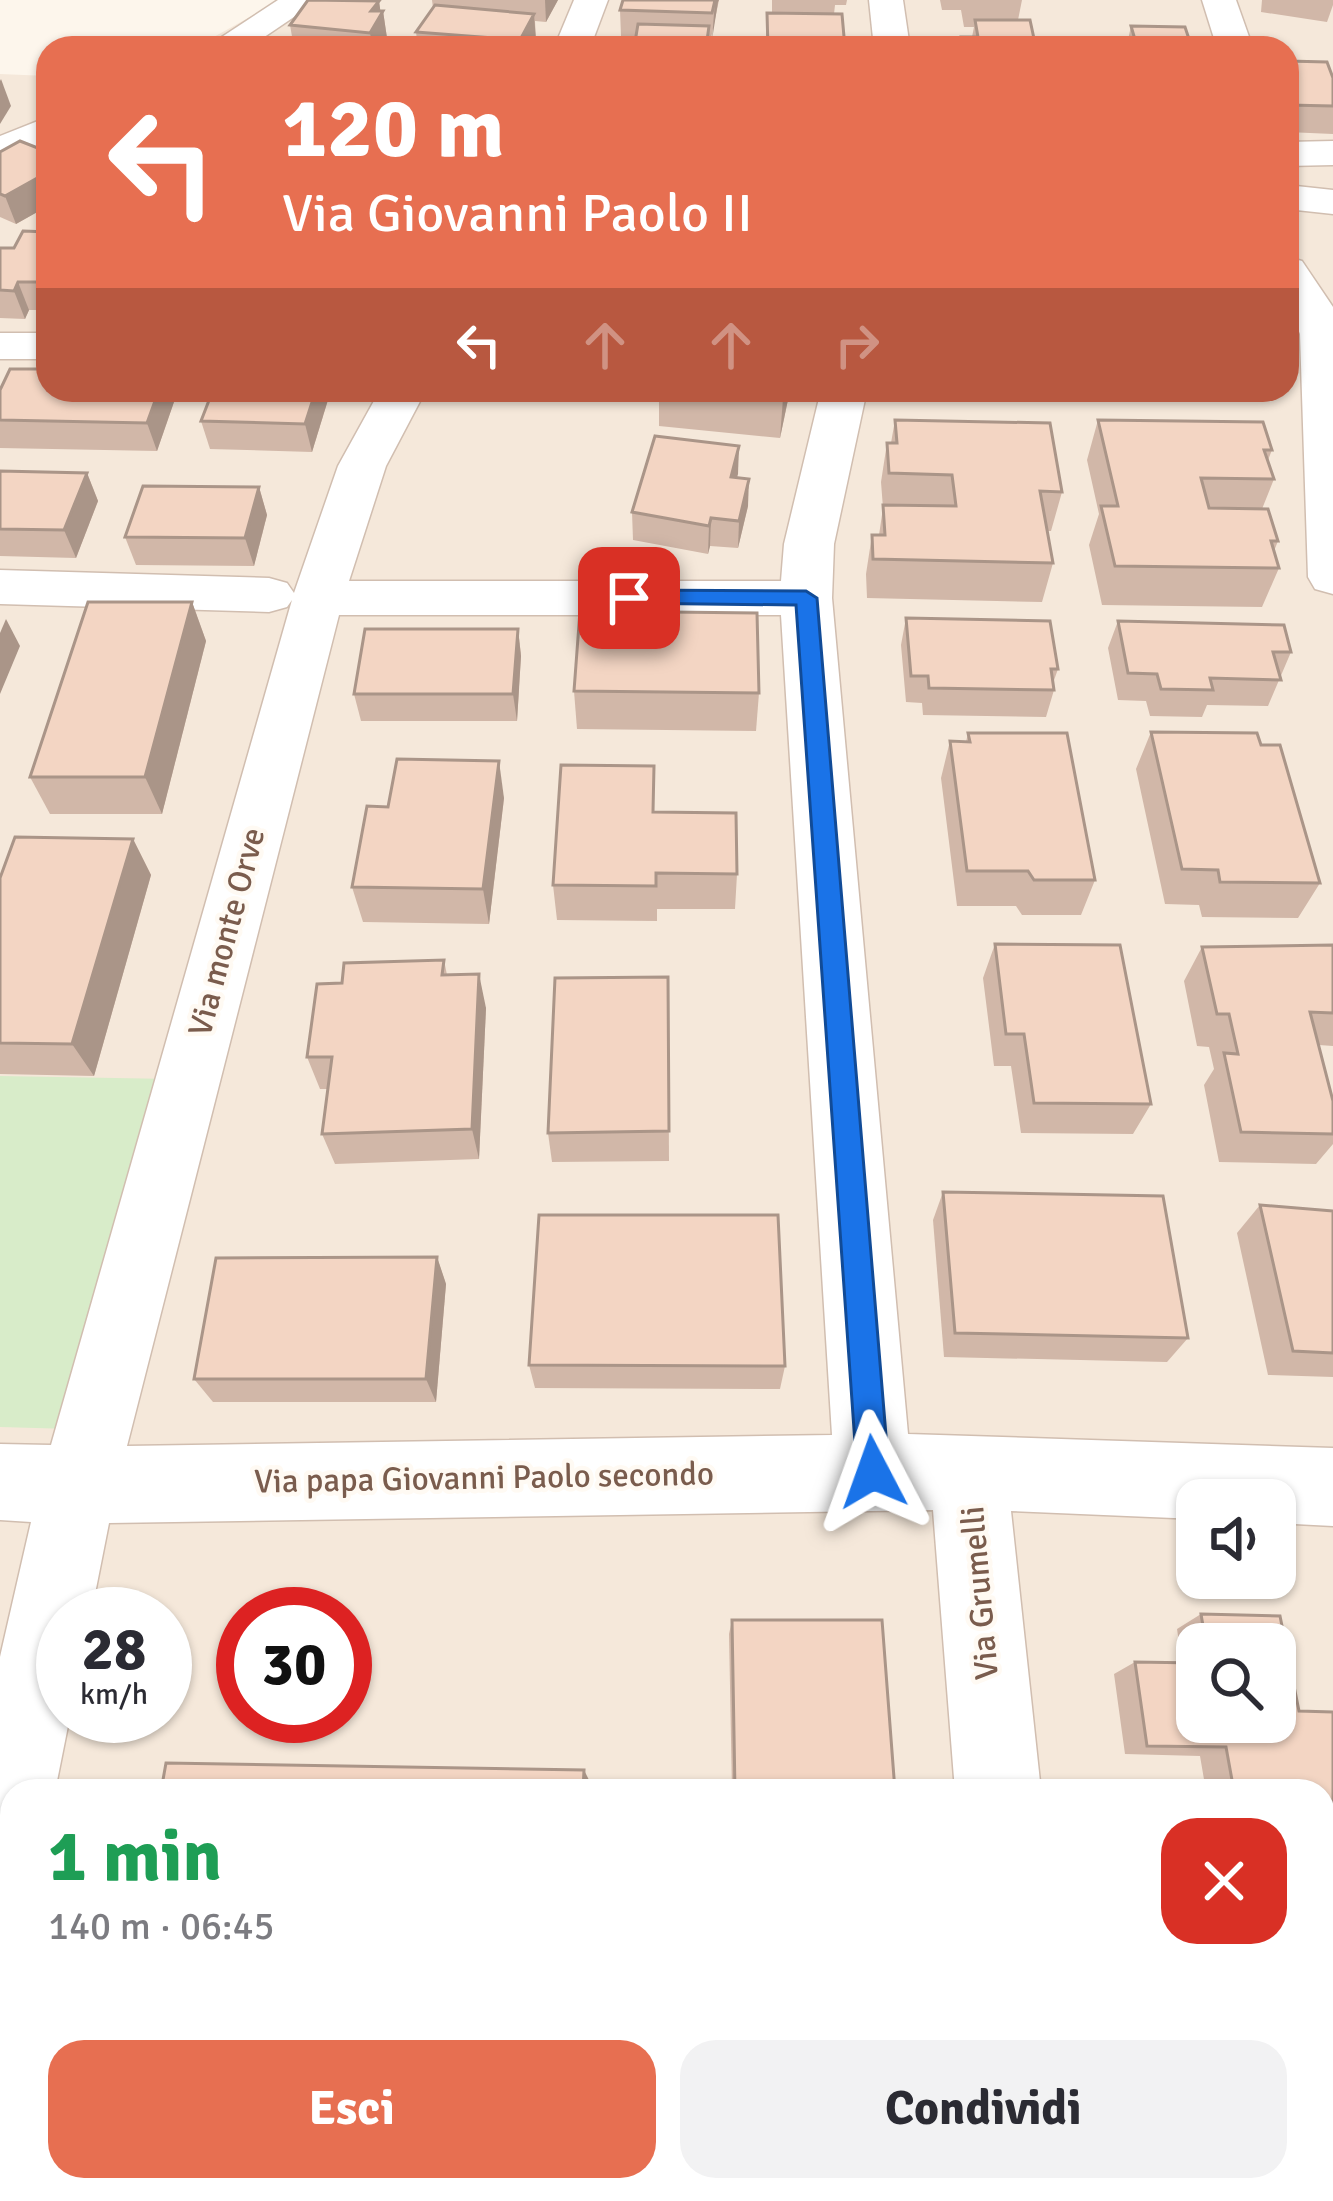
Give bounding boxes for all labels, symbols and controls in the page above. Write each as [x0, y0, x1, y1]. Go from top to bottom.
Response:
text: 120 m [282, 77, 504, 181]
icon: left [84, 84, 240, 240]
text: Via Giovanni Paolo II [282, 180, 753, 247]
icon: left [446, 312, 512, 378]
icon: ahead [572, 312, 638, 378]
icon: ahead [698, 312, 764, 378]
icon: right [824, 312, 890, 378]
pin [578, 547, 680, 649]
icon: arrive [596, 565, 662, 631]
street label: Via monte Orve [179, 823, 275, 1041]
position arrow [810, 1409, 936, 1535]
street label: Via papa Giovanni Paolo secondo [254, 1453, 714, 1503]
map controls [1176, 1479, 1296, 1743]
button: sound [1176, 1479, 1296, 1599]
street label: Via Grumelli [952, 1505, 1008, 1681]
speed limit sign: 30 [216, 1587, 372, 1743]
text: 28 [82, 1613, 146, 1687]
button: search [1176, 1623, 1296, 1743]
text: km/h [80, 1676, 148, 1713]
text: 1 min [48, 1812, 222, 1901]
button: close [1161, 1818, 1287, 1944]
text: 140 m · 06:45 [48, 1902, 275, 1950]
button: Esci [48, 2040, 656, 2178]
button: Condividi [680, 2040, 1287, 2178]

